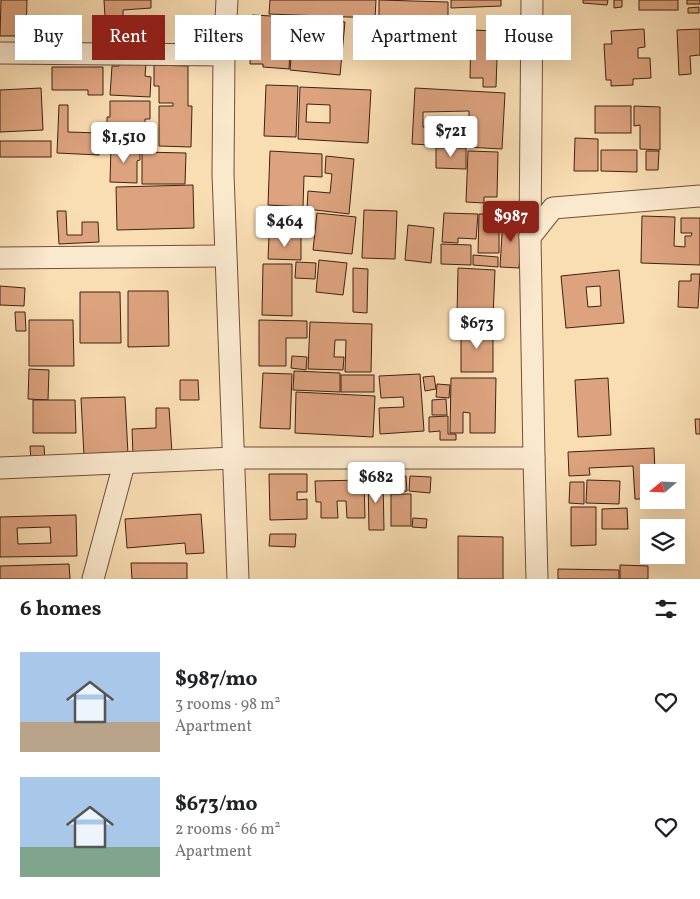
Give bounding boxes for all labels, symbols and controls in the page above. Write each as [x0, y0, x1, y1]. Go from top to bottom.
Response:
chip: Buy [15, 15, 82, 60]
chip: Rent [92, 15, 165, 60]
chip: Filters [175, 15, 261, 60]
chip: New [271, 15, 343, 60]
chip: Apartment [353, 15, 476, 60]
chip: House [486, 15, 571, 60]
pin: $721 [421, 116, 481, 158]
pin: $1,510 [83, 121, 165, 164]
text: $721 [435, 121, 467, 143]
text: $1,510 [102, 127, 146, 149]
pin: $987 [481, 200, 541, 243]
pin: $464 [255, 206, 315, 248]
text: $987 [494, 206, 528, 228]
text: $464 [267, 211, 303, 233]
pin: $673 [447, 308, 507, 350]
text: $673 [460, 313, 494, 335]
pin: $682 [346, 462, 406, 504]
north arrow [640, 464, 685, 509]
map controls [640, 464, 685, 564]
text: $682 [359, 467, 393, 489]
button: layers [640, 519, 685, 564]
text: 6 homes [20, 595, 101, 624]
icon: filters [652, 595, 680, 623]
text: $987/mo [175, 665, 258, 694]
icon: home [60, 672, 120, 732]
icon: heart [652, 688, 680, 716]
text: 3 rooms · 98 m² [175, 694, 280, 716]
text: Apartment [175, 716, 252, 738]
text: $673/mo [175, 790, 257, 819]
icon: home [60, 797, 120, 857]
icon: heart [652, 813, 680, 841]
text: 2 rooms · 66 m² [175, 819, 281, 841]
text: Apartment [175, 841, 252, 863]

